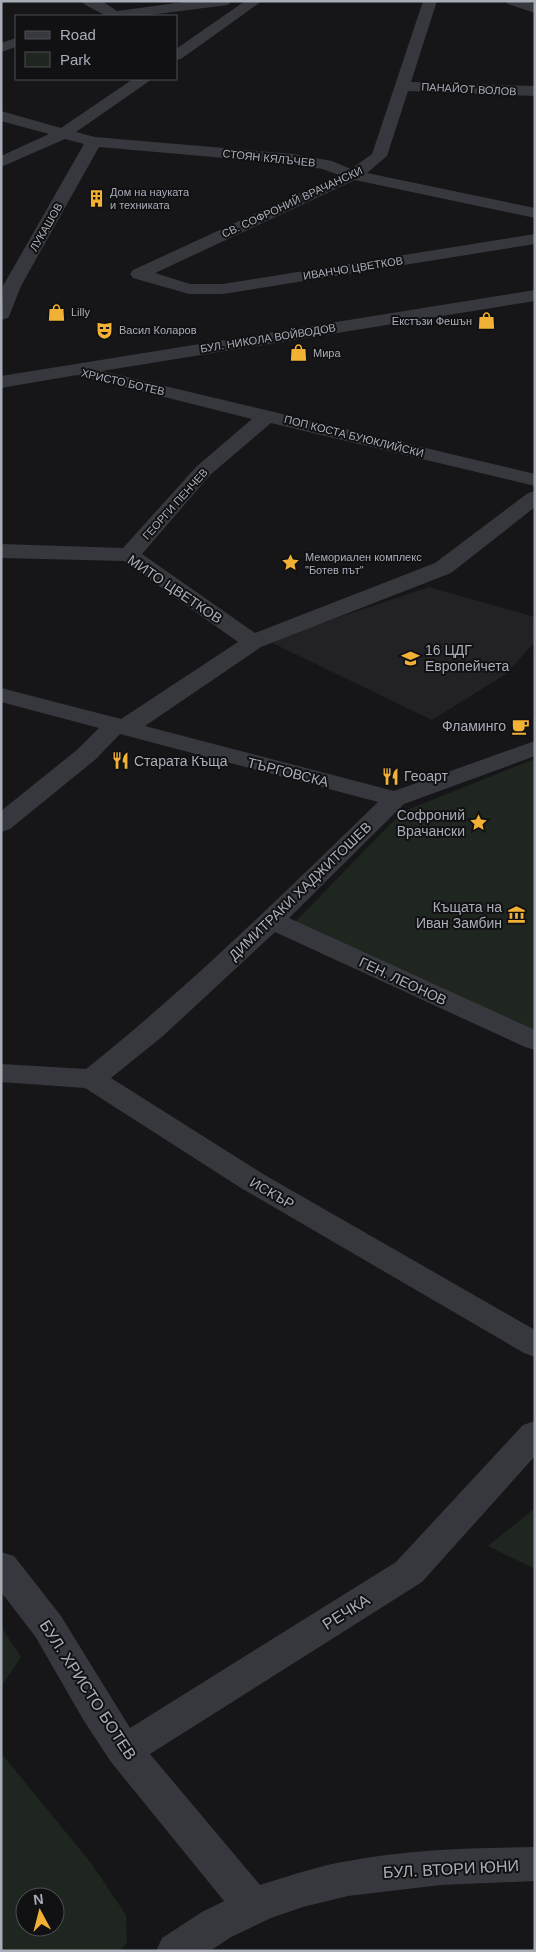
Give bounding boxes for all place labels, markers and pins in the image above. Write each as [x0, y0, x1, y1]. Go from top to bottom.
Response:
place label: Дом на науката и техниката [110, 186, 190, 211]
building icon: Дом на науката и техниката [86, 188, 106, 208]
shop icon: Lilly [47, 302, 67, 322]
place label: Lilly [71, 306, 90, 318]
shop icon: Екстъзи Фешън [476, 311, 496, 331]
place label: Екстъзи Фешън [392, 315, 472, 327]
theatre icon: Васил Коларов [95, 320, 115, 340]
place label: Васил Коларов [119, 324, 197, 336]
shop icon: Мира [289, 343, 309, 363]
place label: Мира [313, 347, 341, 359]
place label: Мемориален комплекс "Ботев път" [305, 551, 422, 576]
place icon: Мемориален комплекс "Ботев път" [281, 553, 301, 573]
place label: 16 ЦДГ Европейчета [425, 642, 509, 674]
school or university icon: 16 ЦДГ Европейчета [401, 648, 421, 668]
cafe icon: Фламинго [510, 716, 530, 736]
place label: Фламинго [442, 718, 506, 734]
restaurant icon: Старата Къща [110, 751, 130, 771]
place label: Старата Къща [134, 753, 228, 769]
restaurant icon: Геоарт [380, 766, 400, 786]
place label: Геоарт [404, 768, 448, 784]
place label: Софроний Врачански [397, 807, 465, 839]
place icon: Софроний Врачански [469, 813, 489, 833]
place label: Къщата на Иван Замбин [416, 899, 502, 931]
museum icon: Къщата на Иван Замбин [506, 905, 526, 925]

